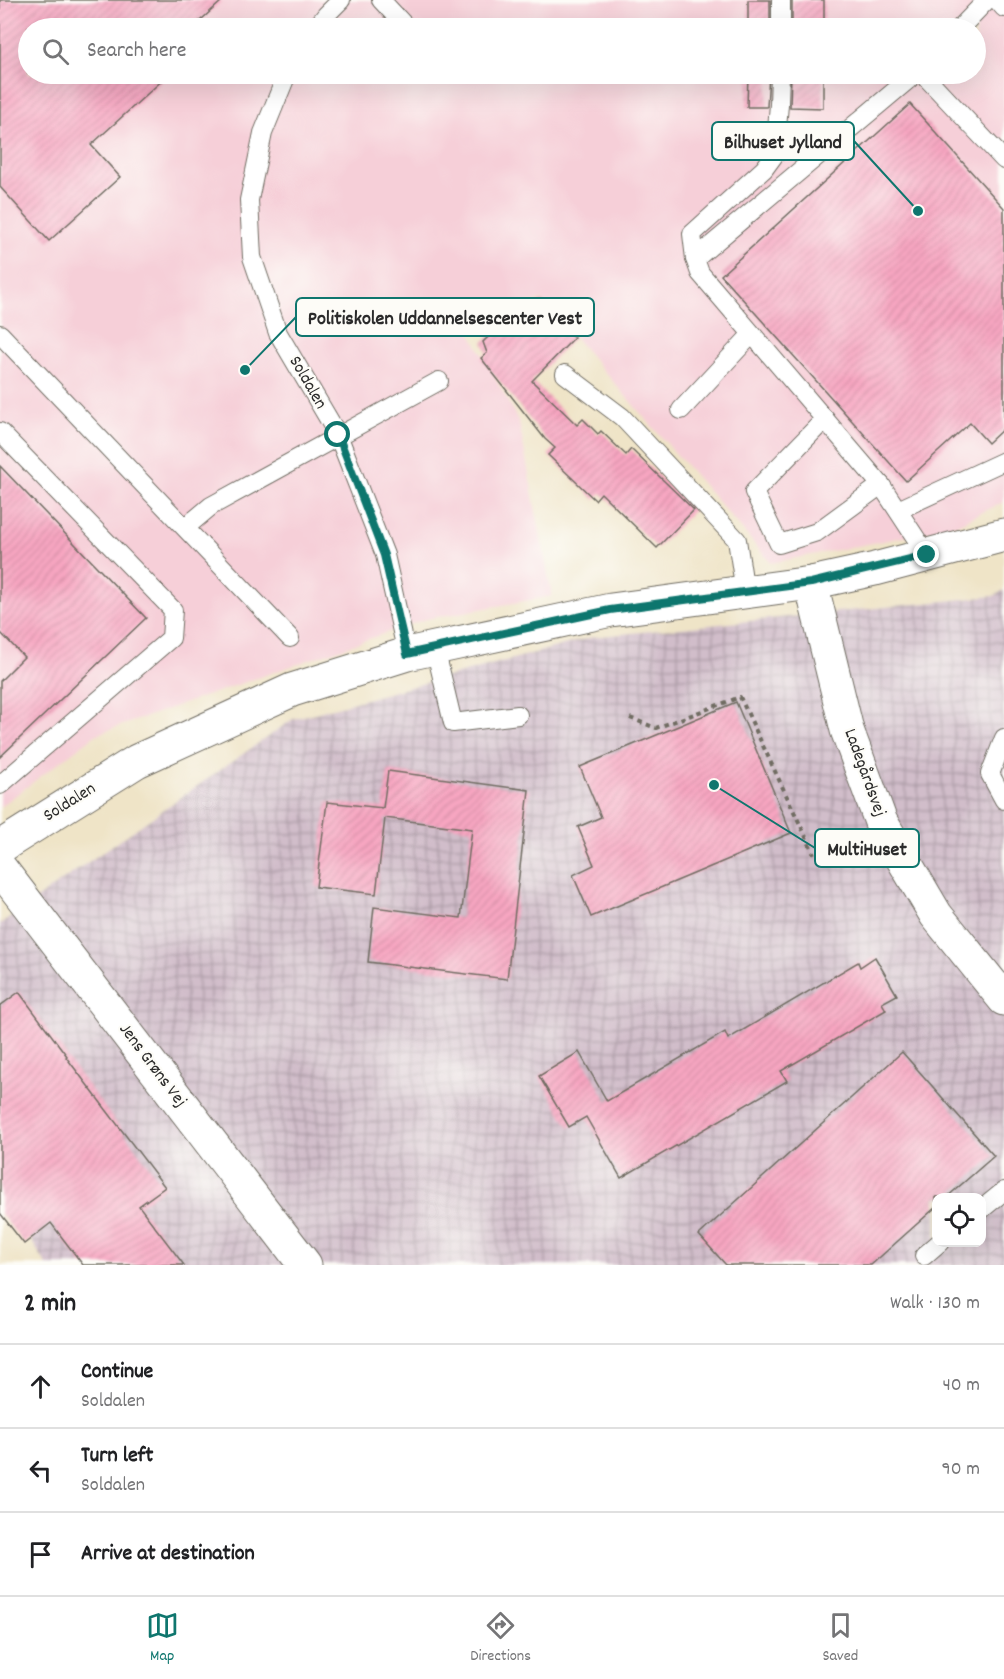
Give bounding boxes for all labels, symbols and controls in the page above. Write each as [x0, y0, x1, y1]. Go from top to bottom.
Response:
search box [18, 18, 986, 84]
icon: search [39, 35, 72, 68]
text: Search here [87, 36, 186, 67]
callout: Bilhuset Jylland [712, 122, 854, 160]
text: Bilhuset Jylland [724, 130, 842, 158]
callout: Politiskolen Uddannelsescenter Vest [296, 298, 594, 336]
text: Politiskolen Uddannelsescenter Vest [308, 306, 583, 334]
street label: Soldalen [282, 352, 332, 414]
route start [324, 421, 350, 447]
route end [913, 541, 939, 567]
street label: Ladegårdsvej [837, 726, 891, 820]
street label: Soldalen [39, 777, 101, 829]
callout: MultiHuset [815, 829, 919, 867]
text: MultiHuset [827, 837, 907, 865]
street label: Jens Grøns Vej [112, 1019, 192, 1113]
map controls [932, 1193, 986, 1247]
button: locate [932, 1193, 986, 1247]
text: 2 min [24, 1286, 76, 1323]
text: Walk · 130 m [890, 1290, 980, 1318]
text: Continue [81, 1357, 153, 1388]
icon: ahead [24, 1370, 57, 1403]
text: 40 m [942, 1372, 980, 1400]
text: Soldalen [81, 1388, 145, 1416]
text: Turn left [81, 1441, 153, 1472]
icon: left [24, 1454, 57, 1487]
text: 90 m [942, 1456, 980, 1484]
text: Soldalen [81, 1472, 145, 1500]
icon: arrive [24, 1538, 57, 1571]
text: Arrive at destination [81, 1539, 255, 1570]
tab: Map [146, 1609, 179, 1668]
tab: Directions [470, 1609, 531, 1668]
tab: Saved [822, 1609, 858, 1668]

